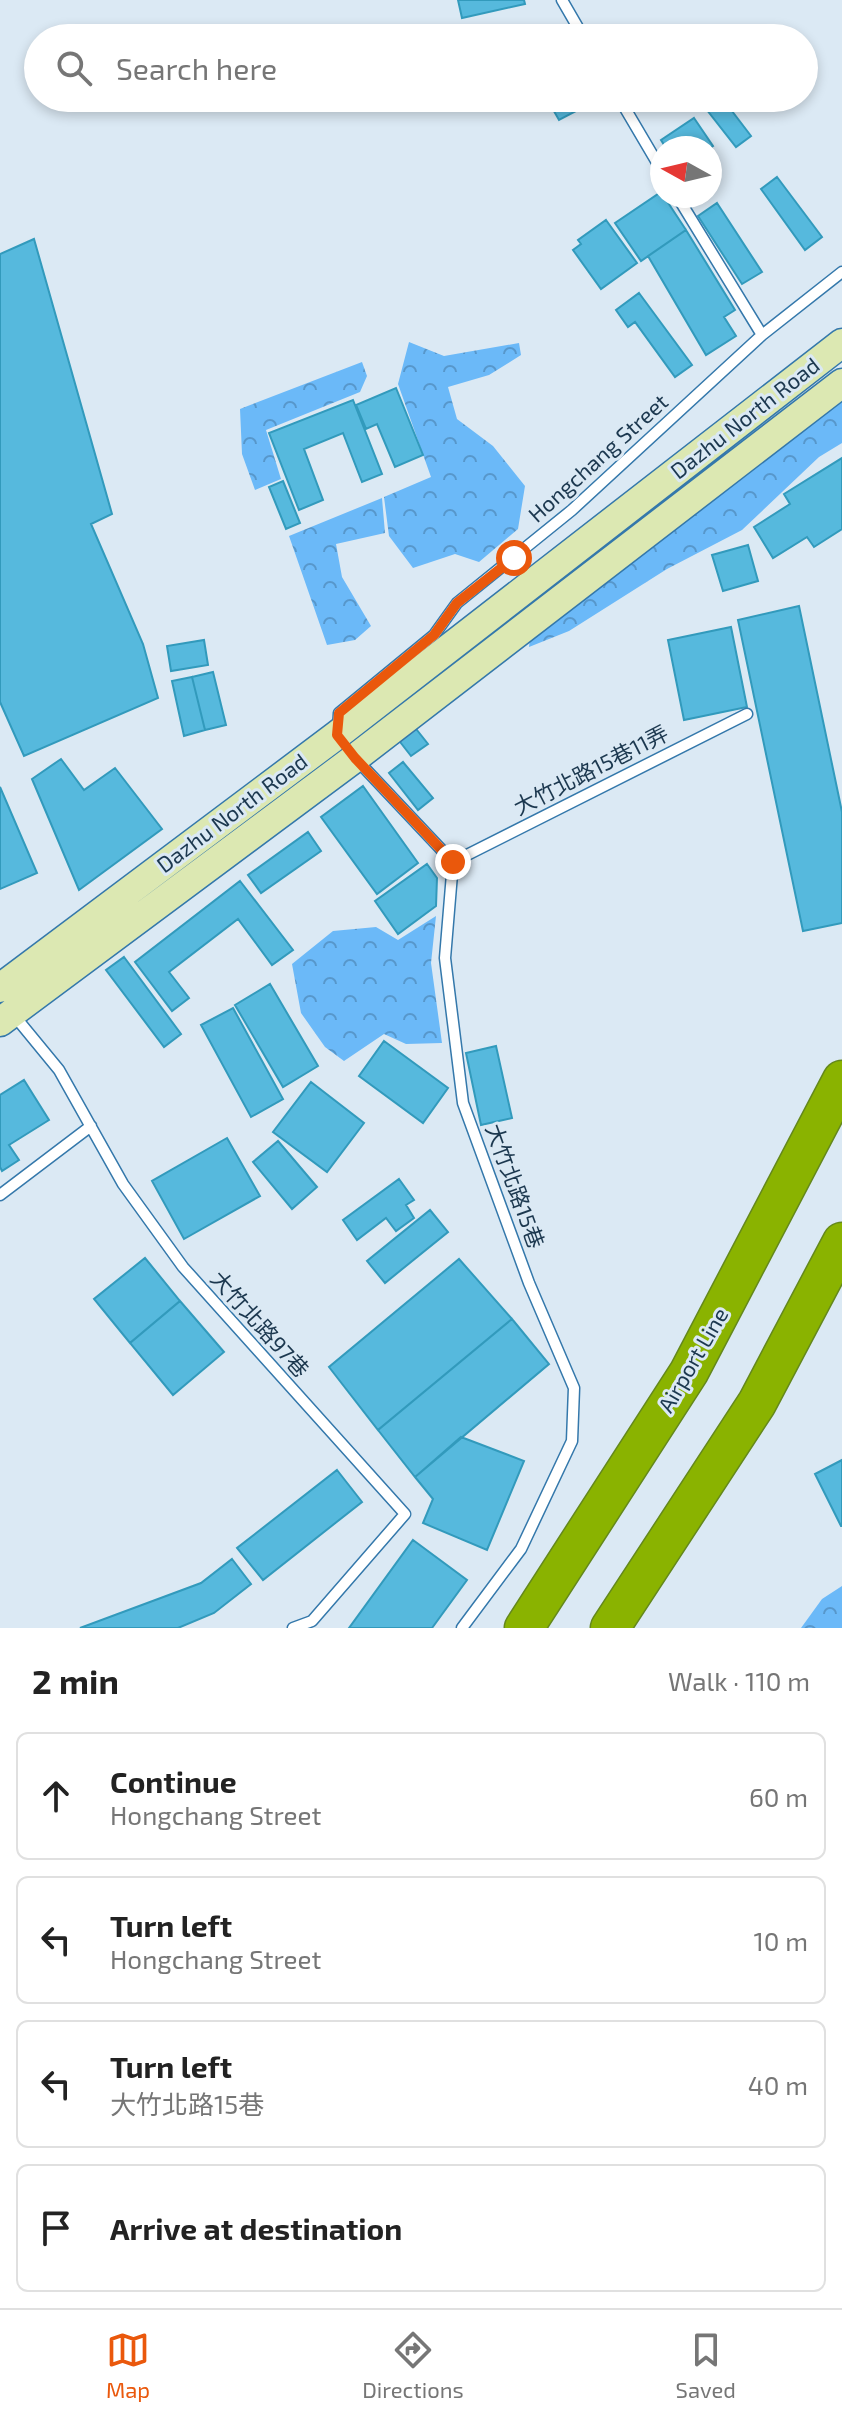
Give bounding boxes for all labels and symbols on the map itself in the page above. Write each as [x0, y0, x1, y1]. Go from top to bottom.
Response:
north arrow [650, 136, 722, 208]
street label: Dazhu North Road [665, 351, 824, 483]
street label: Hongchang Street [522, 388, 673, 527]
route start [496, 540, 532, 576]
street label: 大竹北路15巷11弄 [509, 719, 672, 819]
street label: Dazhu North Road [151, 747, 312, 877]
route end [435, 844, 471, 880]
street label: 大竹北路15巷 [481, 1120, 550, 1251]
street label: 大竹北路97巷 [206, 1265, 315, 1382]
street label: Airport Line [652, 1302, 733, 1417]

